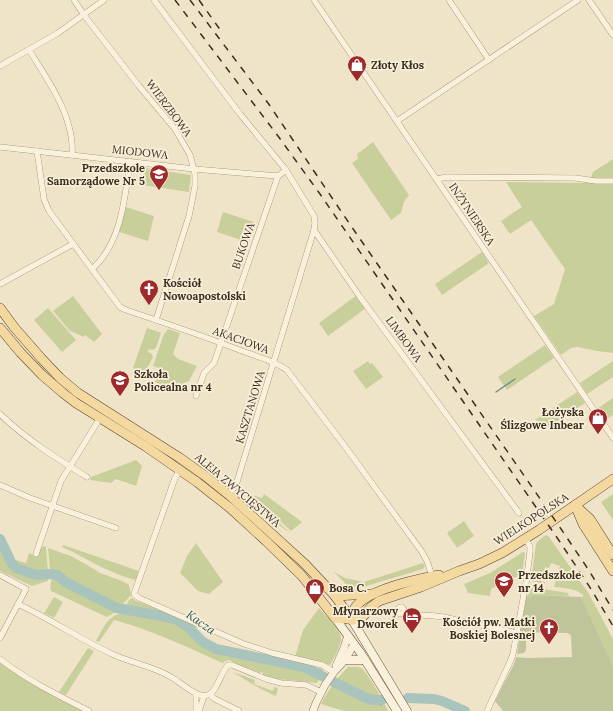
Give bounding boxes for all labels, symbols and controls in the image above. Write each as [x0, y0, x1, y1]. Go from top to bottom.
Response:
shop icon: Złoty Kłos [346, 54, 368, 82]
place label: Złoty Kłos [371, 58, 424, 72]
street label: WIERZBOWA [143, 77, 196, 140]
street label: MIODOWA [111, 142, 170, 162]
place label: Przedszkole Samorządowe Nr 5 [47, 161, 145, 188]
school or university icon: Przedszkole Samorządowe Nr 5 [148, 163, 170, 191]
street label: INŻYNIERSKA [446, 180, 499, 249]
street label: BUKOWA [229, 220, 258, 271]
place label: Kościół Nowoapostolski [163, 276, 246, 303]
church icon: Kościół Nowoapostolski [138, 278, 160, 306]
street label: LIMBOWA [383, 313, 426, 365]
street label: AKACJOWA [210, 323, 272, 357]
place label: Szkoła Policealna nr 4 [134, 367, 212, 394]
street label: KASZTANOWA [232, 368, 268, 445]
school or university icon: Szkoła Policealna nr 4 [109, 369, 131, 397]
place label: Łożyska Ślizgowe Inbear [501, 405, 585, 432]
shop icon: Łożyska Ślizgowe Inbear [587, 407, 609, 435]
street label: ALEJA ZWYCIĘSTWA [192, 449, 285, 531]
street label: WIELKOPOLSKA [491, 489, 572, 548]
place label: Przedszkole nr 14 [518, 568, 581, 595]
school or university icon: Przedszkole nr 14 [493, 570, 515, 598]
shop icon: Bosa C. [304, 577, 326, 605]
place label: Bosa C. [329, 581, 367, 595]
place label: Młynarzowy Dworek [333, 604, 399, 631]
hotel icon: Młynarzowy Dworek [401, 606, 423, 634]
water label: Kacza [183, 607, 219, 638]
place label: Kościół pw. Matki Boskiej Bolesnej [442, 615, 535, 642]
church icon: Kościół pw. Matki Boskiej Bolesnej [538, 617, 560, 645]

